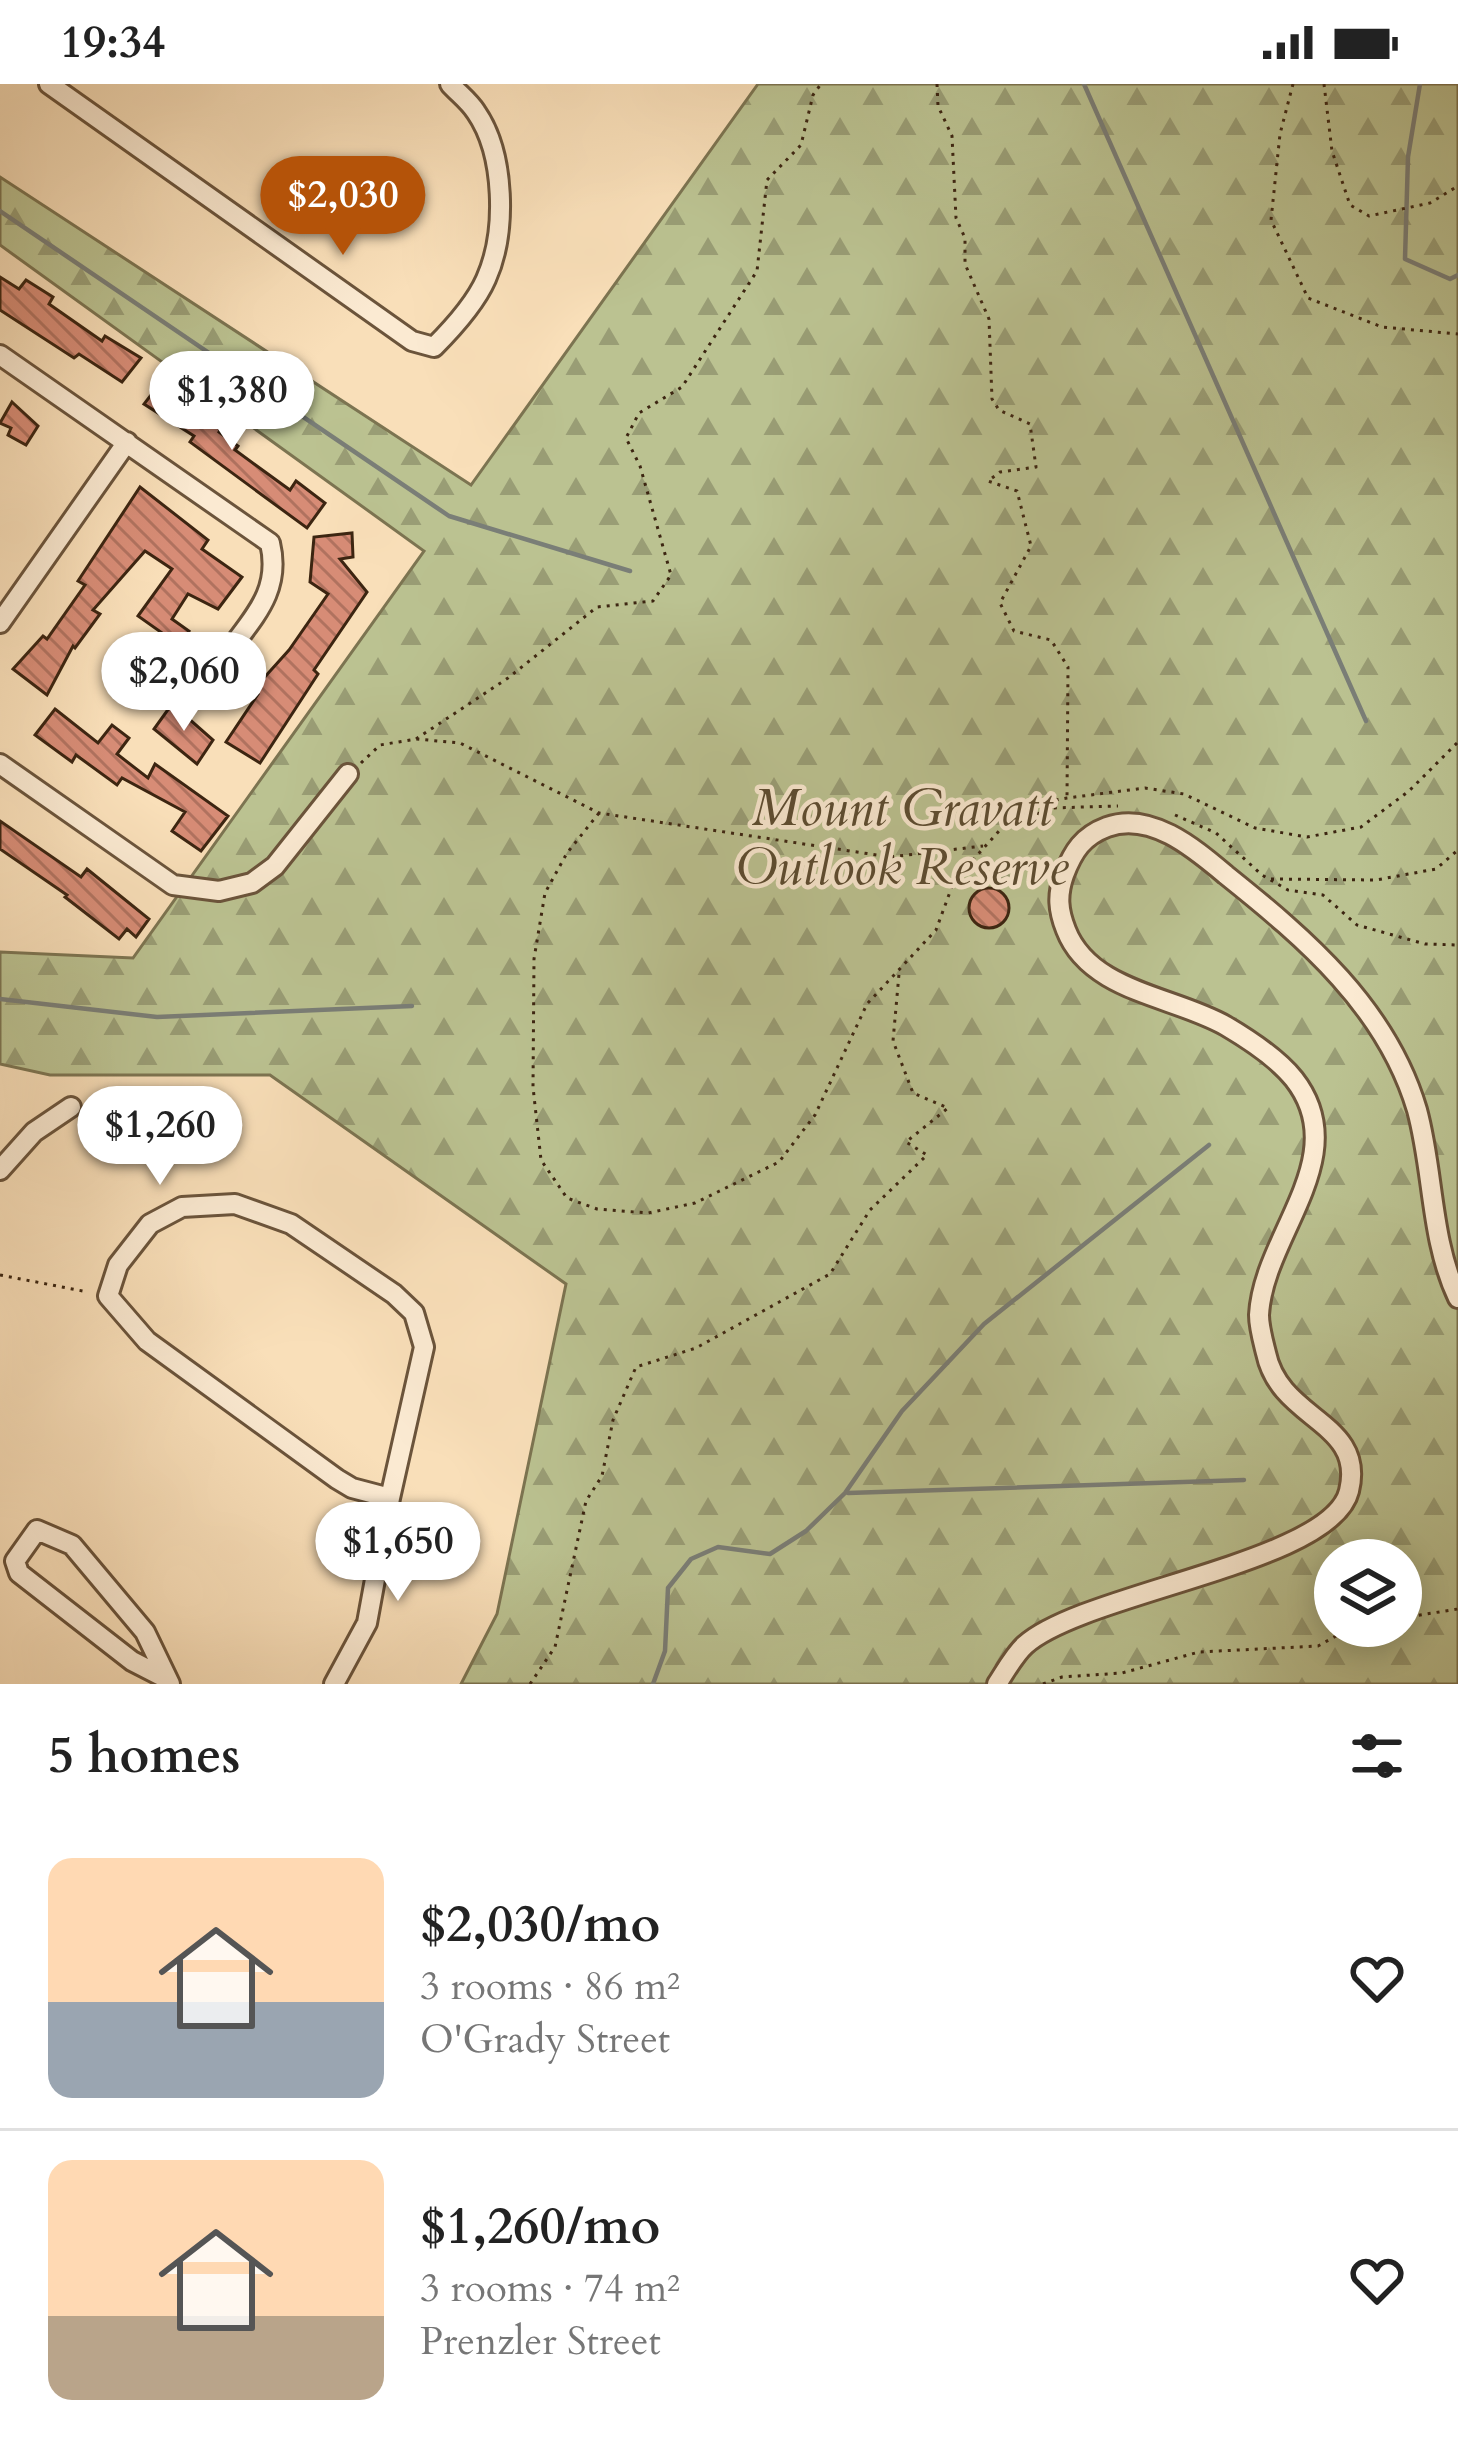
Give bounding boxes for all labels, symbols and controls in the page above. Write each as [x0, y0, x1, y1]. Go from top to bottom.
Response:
text: 19:34 [60, 12, 165, 73]
pin: $2,030 [245, 156, 441, 258]
text: $2,030 [287, 168, 399, 221]
pin: $1,380 [134, 351, 330, 453]
text: $1,380 [176, 363, 288, 416]
pin: $2,060 [86, 632, 282, 734]
text: $2,060 [128, 644, 240, 697]
park label: Mount Gravatt Outlook Reserve [735, 774, 1069, 903]
pin: $1,260 [62, 1086, 258, 1188]
text: $1,260 [104, 1098, 216, 1151]
pin: $1,650 [300, 1502, 496, 1604]
text: $1,650 [342, 1514, 454, 1567]
map controls [1314, 1539, 1422, 1647]
button: layers [1314, 1539, 1422, 1647]
text: 5 homes [48, 1721, 240, 1791]
icon: filters [1344, 1723, 1410, 1789]
text: $2,030/mo [420, 1890, 660, 1960]
icon: home [144, 1906, 288, 2050]
icon: heart [1344, 1945, 1410, 2011]
text: 3 rooms · 86 m² [420, 1960, 680, 2013]
text: O'Grady Street [420, 2013, 670, 2066]
text: $1,260/mo [420, 2192, 660, 2262]
icon: home [144, 2208, 288, 2352]
icon: heart [1344, 2247, 1410, 2313]
text: 3 rooms · 74 m² [420, 2262, 680, 2315]
text: Prenzler Street [420, 2315, 661, 2368]

